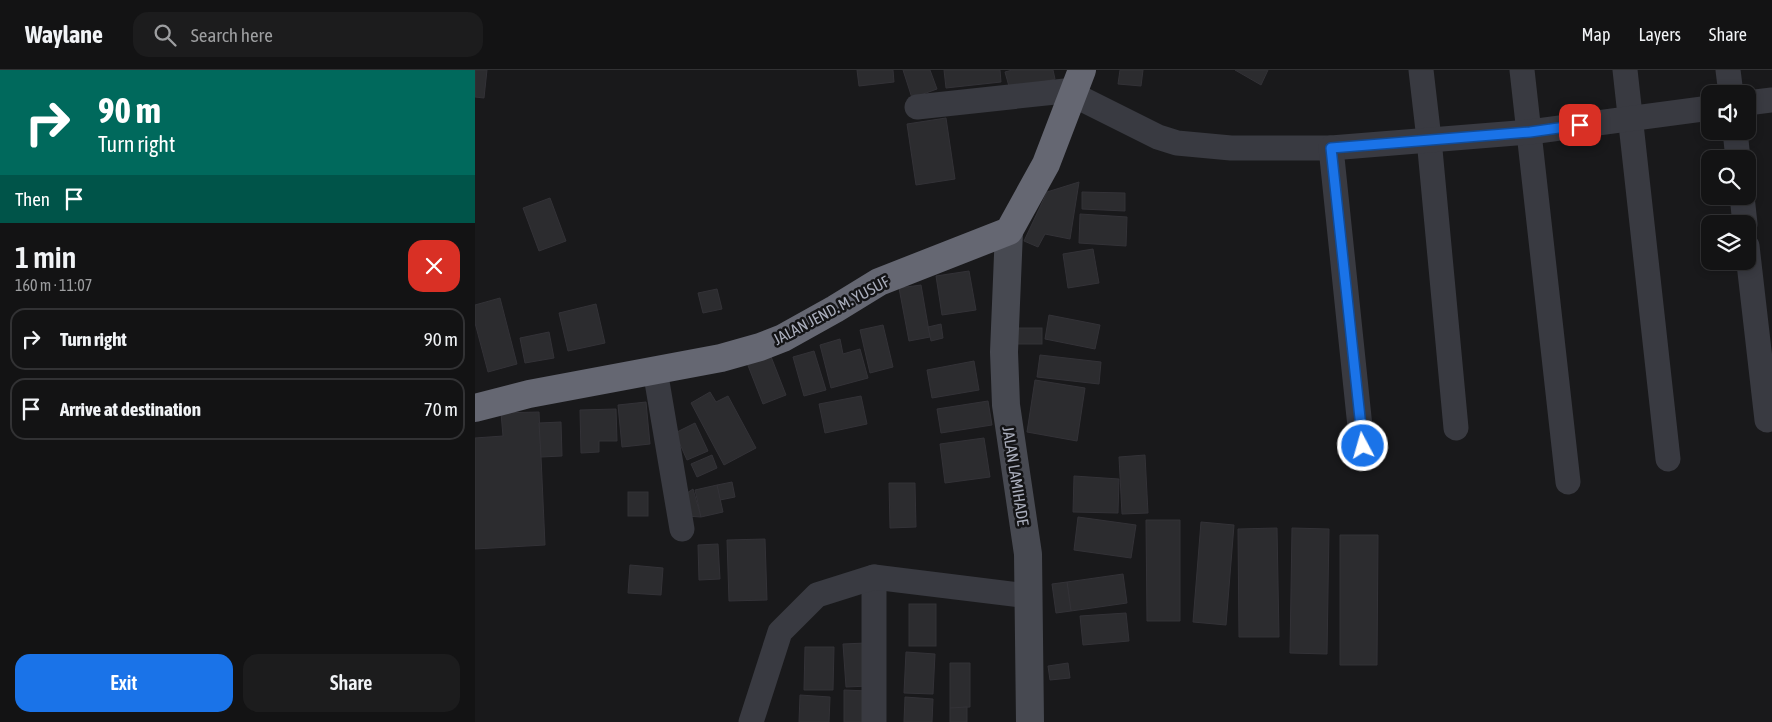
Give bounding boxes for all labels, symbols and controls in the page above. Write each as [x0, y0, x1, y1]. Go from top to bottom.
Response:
search box [133, 12, 483, 57]
text: Waylane [25, 21, 103, 48]
icon: search [151, 21, 179, 49]
text: Search here [191, 24, 273, 46]
text: Map [1581, 24, 1610, 45]
text: Layers [1638, 24, 1681, 45]
text: Share [1709, 24, 1747, 45]
map controls [1701, 85, 1756, 270]
button: sound [1701, 85, 1756, 140]
icon: right [15, 90, 80, 155]
text: 90 m [98, 90, 161, 130]
pin [1559, 104, 1601, 146]
icon: arrive [1566, 111, 1594, 139]
text: Turn right [98, 131, 175, 157]
button: search [1701, 150, 1756, 205]
icon: arrive [60, 185, 88, 213]
text: Then [15, 188, 50, 210]
button: layers [1701, 215, 1756, 270]
text: 1 min [15, 240, 76, 274]
button: close [408, 240, 460, 292]
street label: JALAN JEND. M. YUSUF [770, 272, 892, 348]
text: 160 m · 11:07 [15, 276, 92, 294]
icon: right [17, 325, 45, 353]
text: Turn right [60, 328, 127, 350]
text: 90 m [424, 328, 458, 350]
icon: arrive [17, 395, 45, 423]
text: Arrive at destination [60, 398, 201, 420]
text: 70 m [424, 398, 458, 420]
position arrow [1336, 419, 1388, 471]
street label: JALAN LAMIHADE [999, 425, 1033, 527]
button: Exit [15, 654, 233, 712]
button: Share [243, 654, 460, 712]

